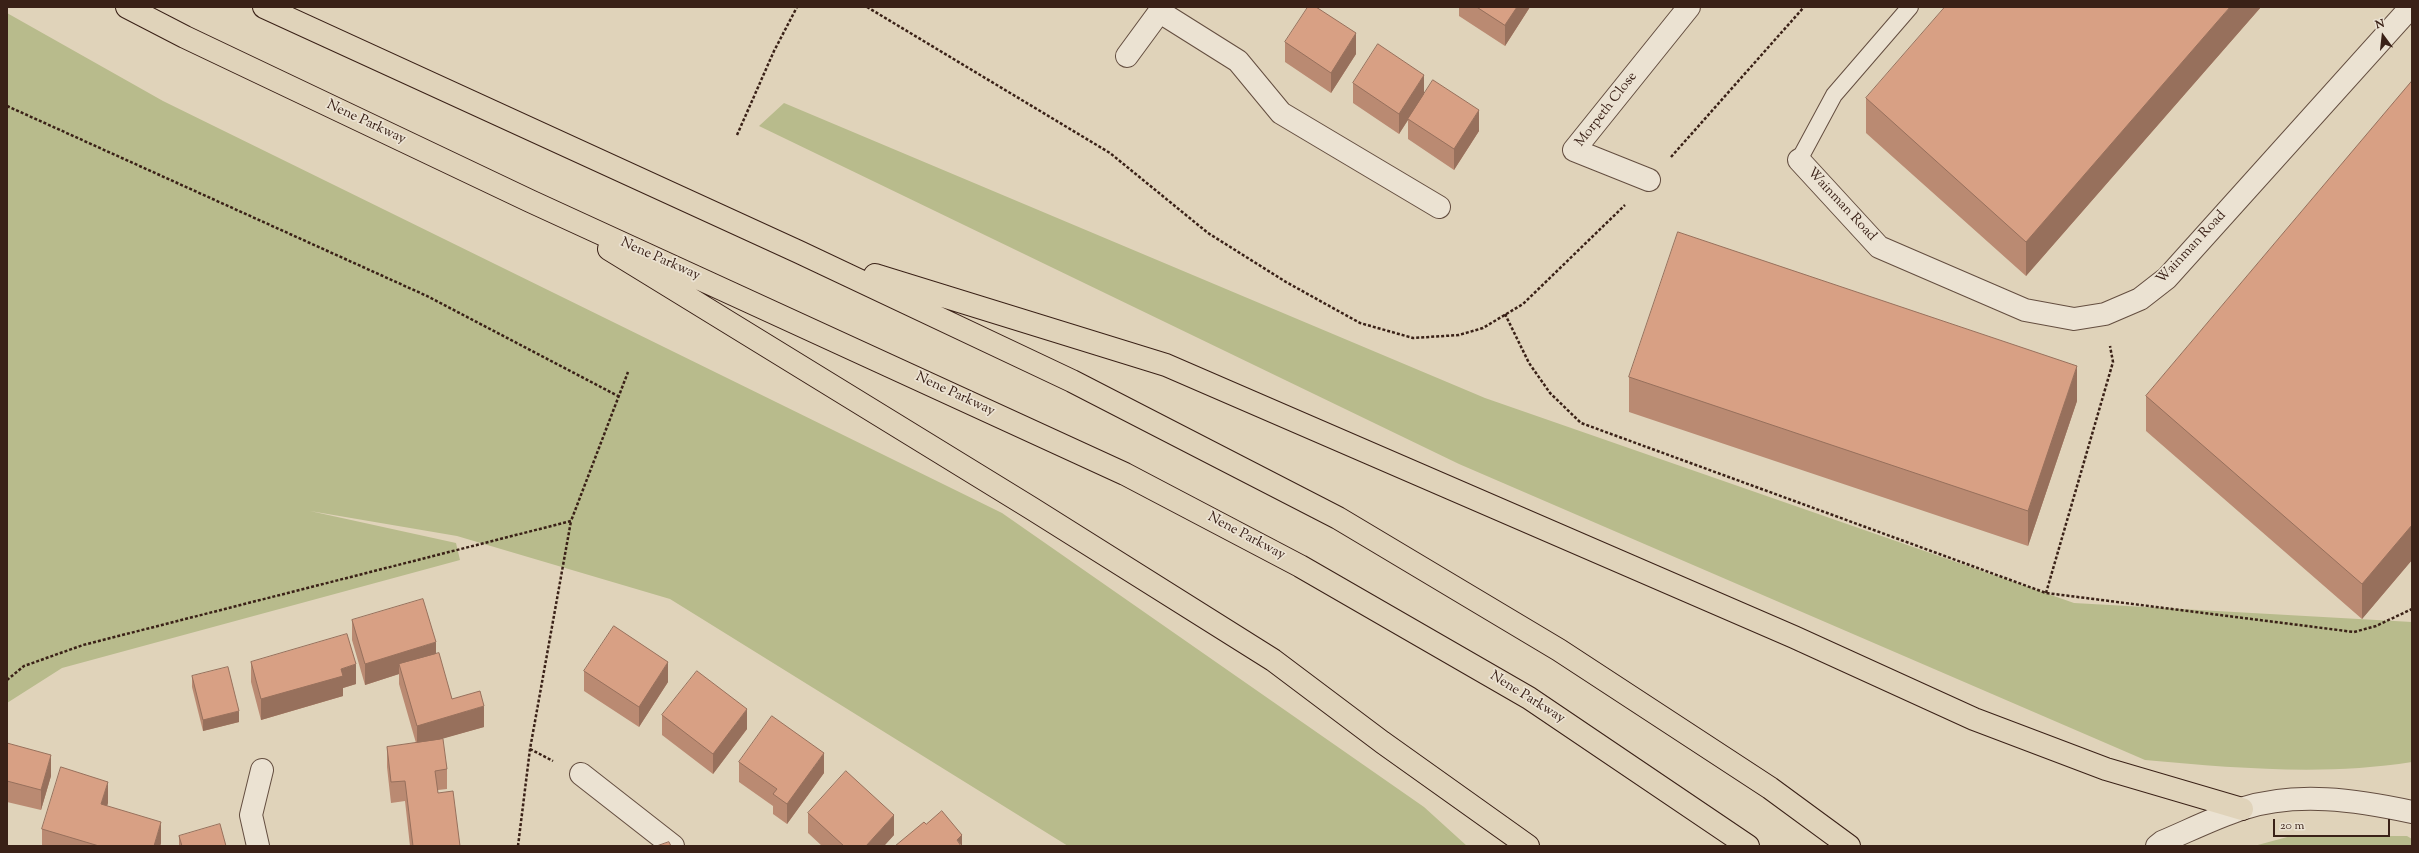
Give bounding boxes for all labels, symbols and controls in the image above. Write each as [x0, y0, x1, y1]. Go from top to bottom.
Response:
north arrow [2363, 16, 2403, 56]
text: N [2374, 16, 2386, 33]
street label: Morpeth Close [1573, 69, 1641, 151]
street label: Nene Parkway [324, 97, 408, 149]
street label: Wainman Road [1803, 165, 1879, 245]
street label: Wainman Road [2154, 208, 2230, 288]
street label: Nene Parkway [618, 235, 702, 285]
street label: Nene Parkway [913, 369, 997, 421]
street label: Nene Parkway [1204, 510, 1288, 564]
street label: Nene Parkway [1486, 668, 1568, 728]
scale bar [2275, 811, 2392, 837]
text: 20 m [2280, 817, 2304, 835]

